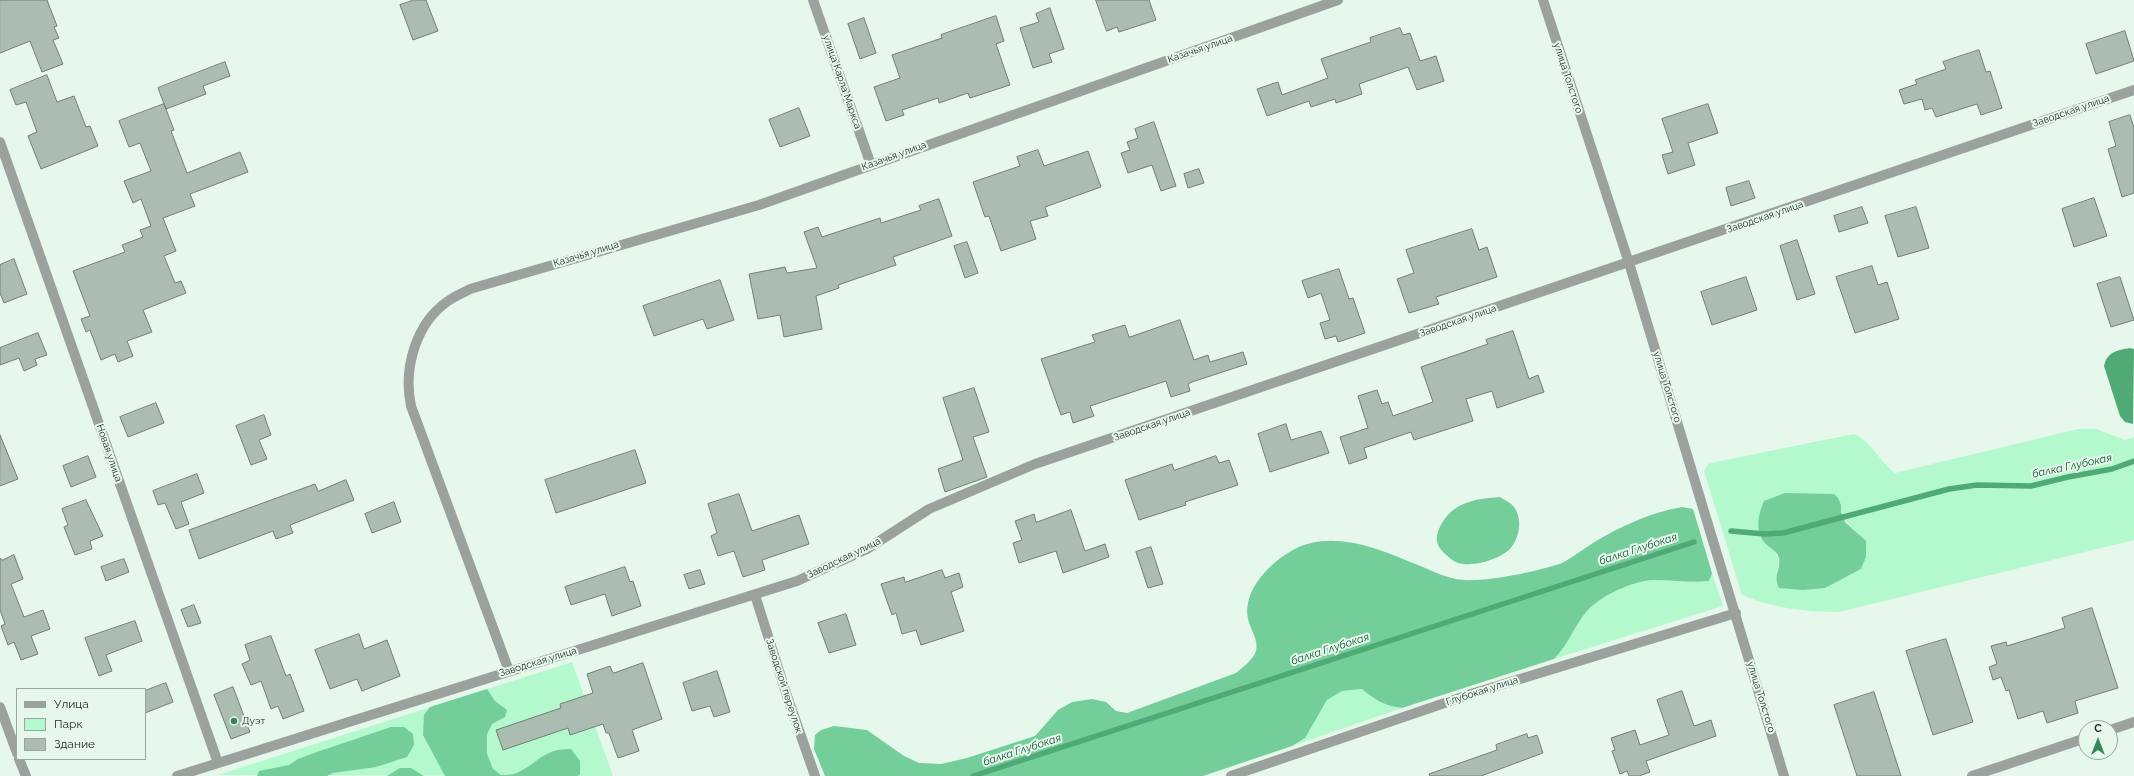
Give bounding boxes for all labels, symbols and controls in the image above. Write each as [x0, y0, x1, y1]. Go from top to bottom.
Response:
street label: Казачья улица [1166, 32, 1234, 66]
street label: улица Карла Маркса [820, 33, 864, 131]
street label: улица Толстого [1551, 41, 1585, 115]
street label: Заводская улица [2031, 92, 2111, 130]
street label: Казачья улица [860, 139, 928, 173]
street label: Заводская улица [1725, 198, 1805, 236]
street label: Казачья улица [552, 238, 620, 270]
street label: Заводская улица [1418, 302, 1498, 340]
street label: улица Толстого [1650, 350, 1684, 424]
street label: Заводская улица [1112, 406, 1192, 444]
street label: Новая улица [94, 423, 124, 483]
water label: балка Глубокая [2031, 451, 2113, 481]
water label: балка Глубокая [1597, 530, 1679, 568]
street label: Заводская улица [805, 535, 883, 581]
water label: балка Глубокая [1289, 630, 1371, 668]
street label: Заводской переулок [763, 637, 805, 735]
street label: Заводская улица [498, 645, 578, 679]
street label: улица Толстого [1744, 660, 1778, 734]
street label: Глубокая улица [1445, 674, 1519, 708]
legend [16, 688, 146, 760]
text: Улица [54, 697, 89, 711]
place label: Дуэт [242, 715, 265, 727]
marker: Дуэт [229, 716, 239, 726]
text: Парк [54, 717, 83, 731]
north arrow [2078, 720, 2118, 760]
text: С [2094, 722, 2102, 735]
water label: балка Глубокая [981, 731, 1063, 769]
text: Здание [54, 737, 95, 751]

